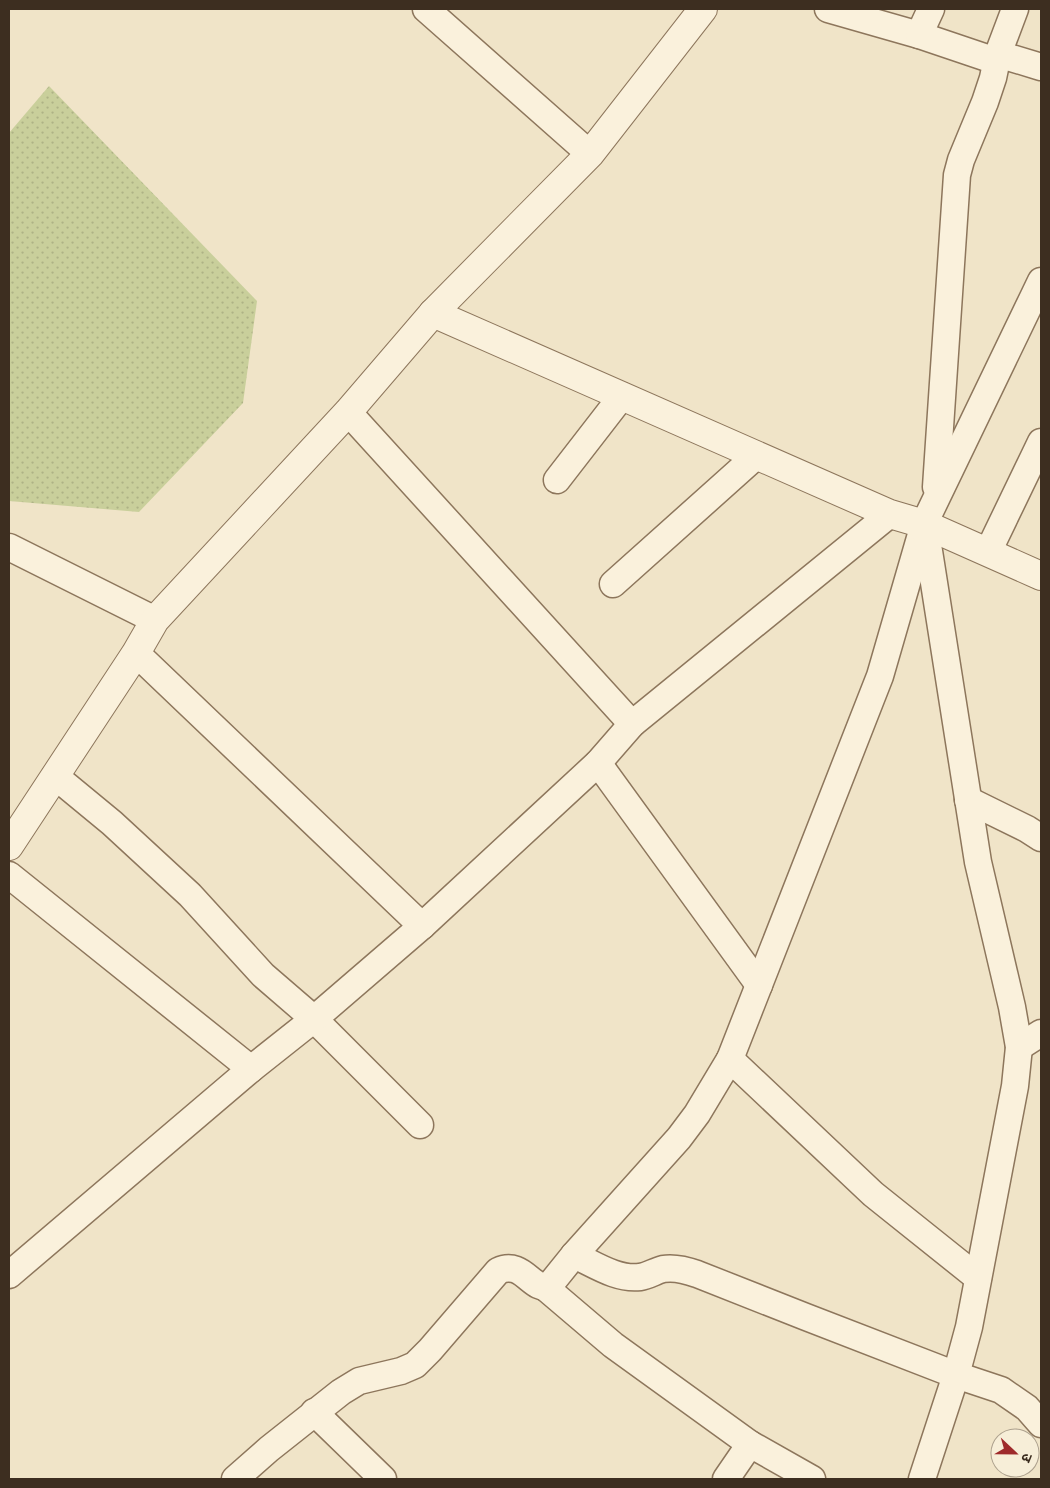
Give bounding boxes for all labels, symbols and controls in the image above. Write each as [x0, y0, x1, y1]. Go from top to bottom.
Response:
north arrow [990, 1428, 1040, 1478]
text: उ [1018, 1451, 1036, 1465]

